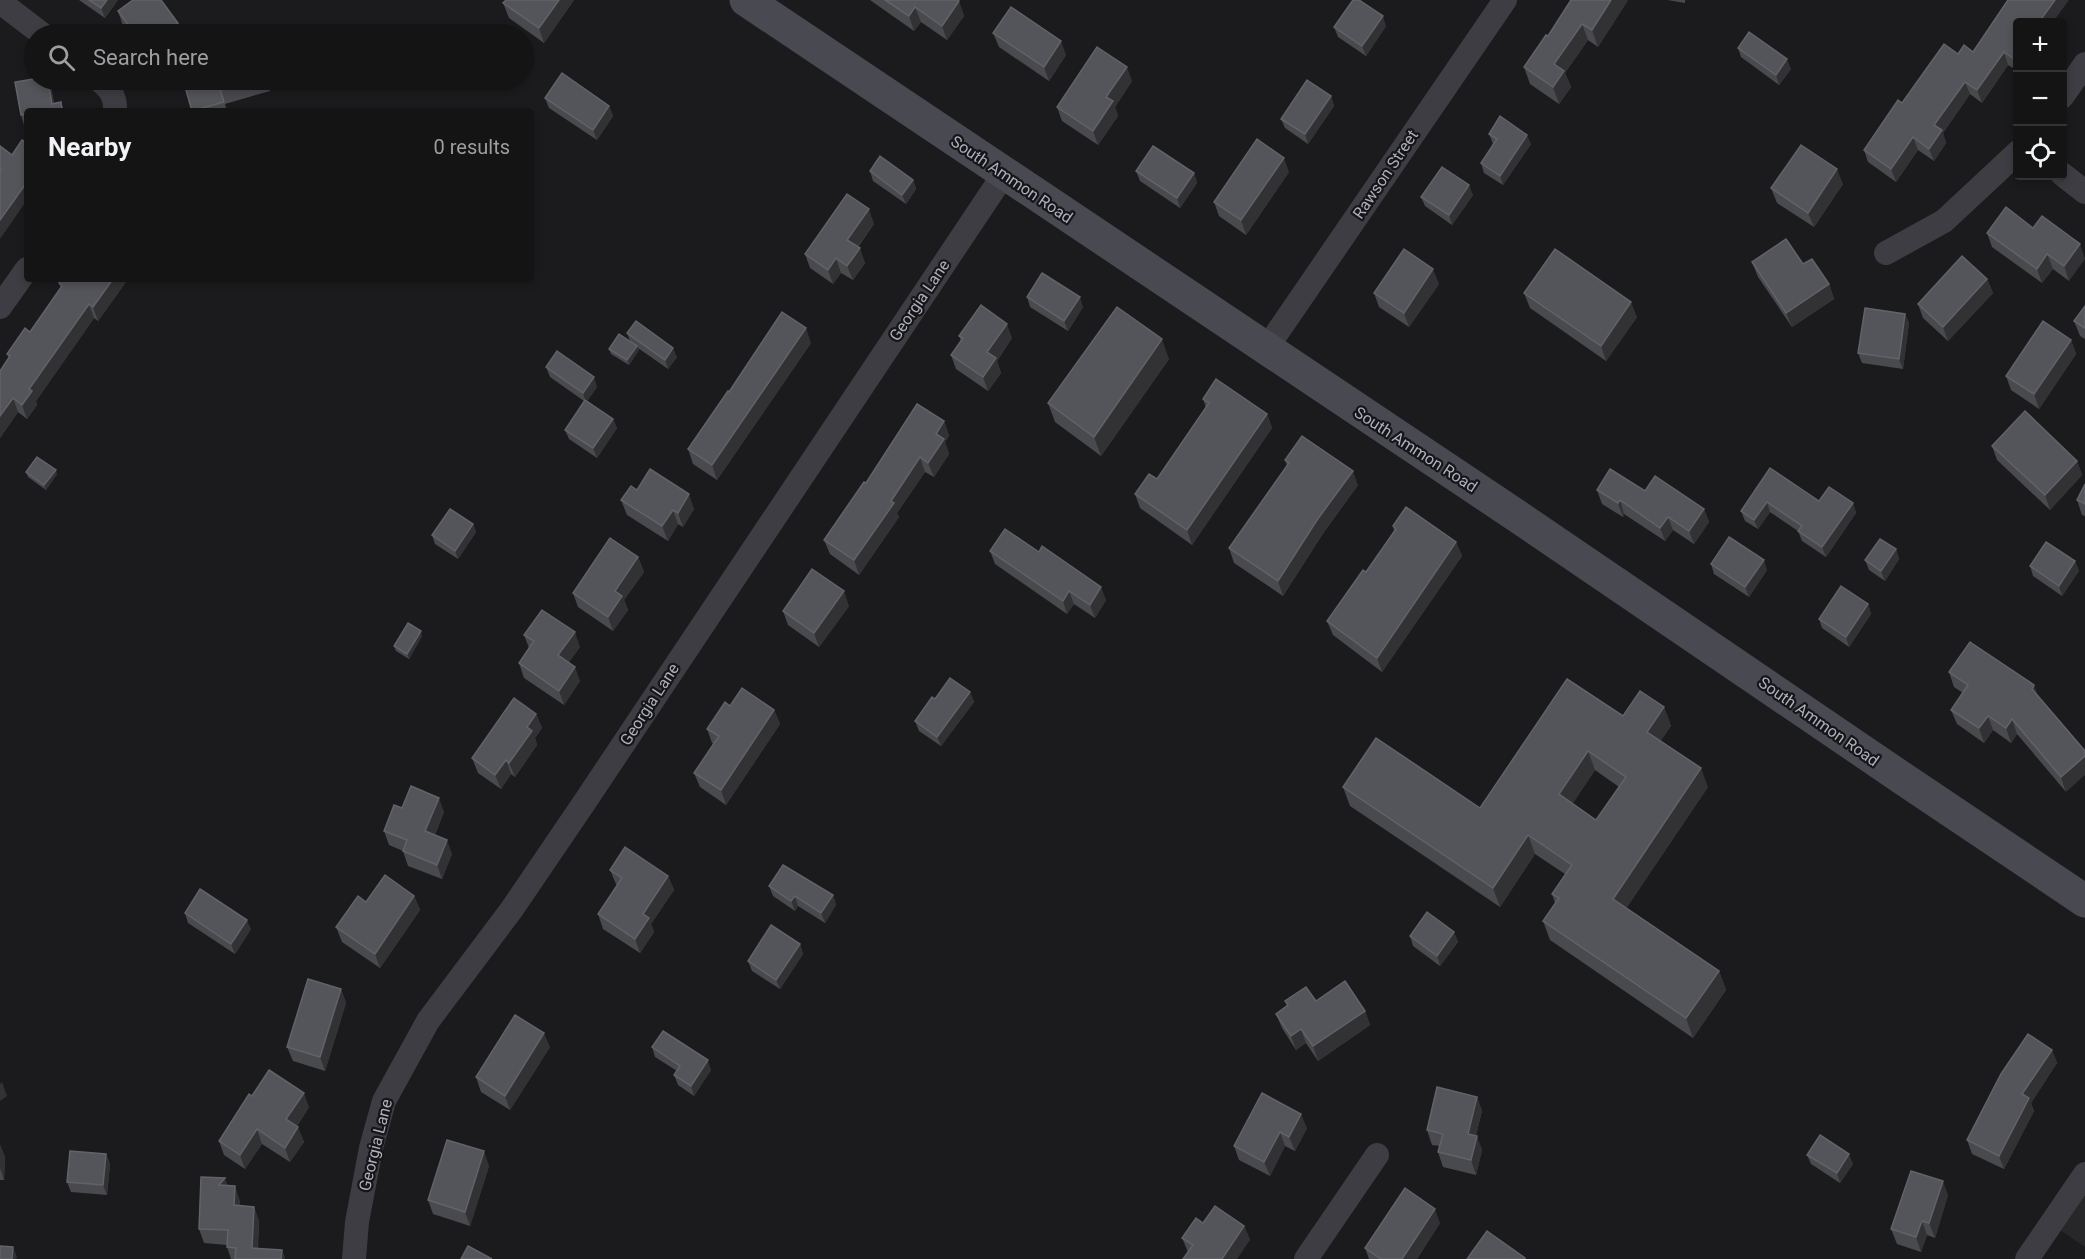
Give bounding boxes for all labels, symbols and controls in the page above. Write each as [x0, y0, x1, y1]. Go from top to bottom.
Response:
map controls [2013, 18, 2067, 180]
button: + [2013, 18, 2067, 72]
search box [24, 24, 534, 90]
icon: search [45, 41, 78, 74]
text: Search here [93, 45, 209, 70]
button: − [2013, 72, 2067, 126]
street label: Rawson Street [1349, 126, 1422, 222]
button: locate [2013, 126, 2067, 180]
text: Nearby [48, 132, 131, 162]
street label: South Ammon Road [947, 132, 1076, 227]
text: 0 results [434, 135, 510, 159]
street label: Georgia Lane [885, 256, 954, 345]
street label: South Ammon Road [1351, 403, 1481, 496]
street label: Georgia Lane [616, 660, 683, 749]
street label: South Ammon Road [1755, 673, 1883, 770]
street label: Georgia Lane [355, 1097, 396, 1193]

